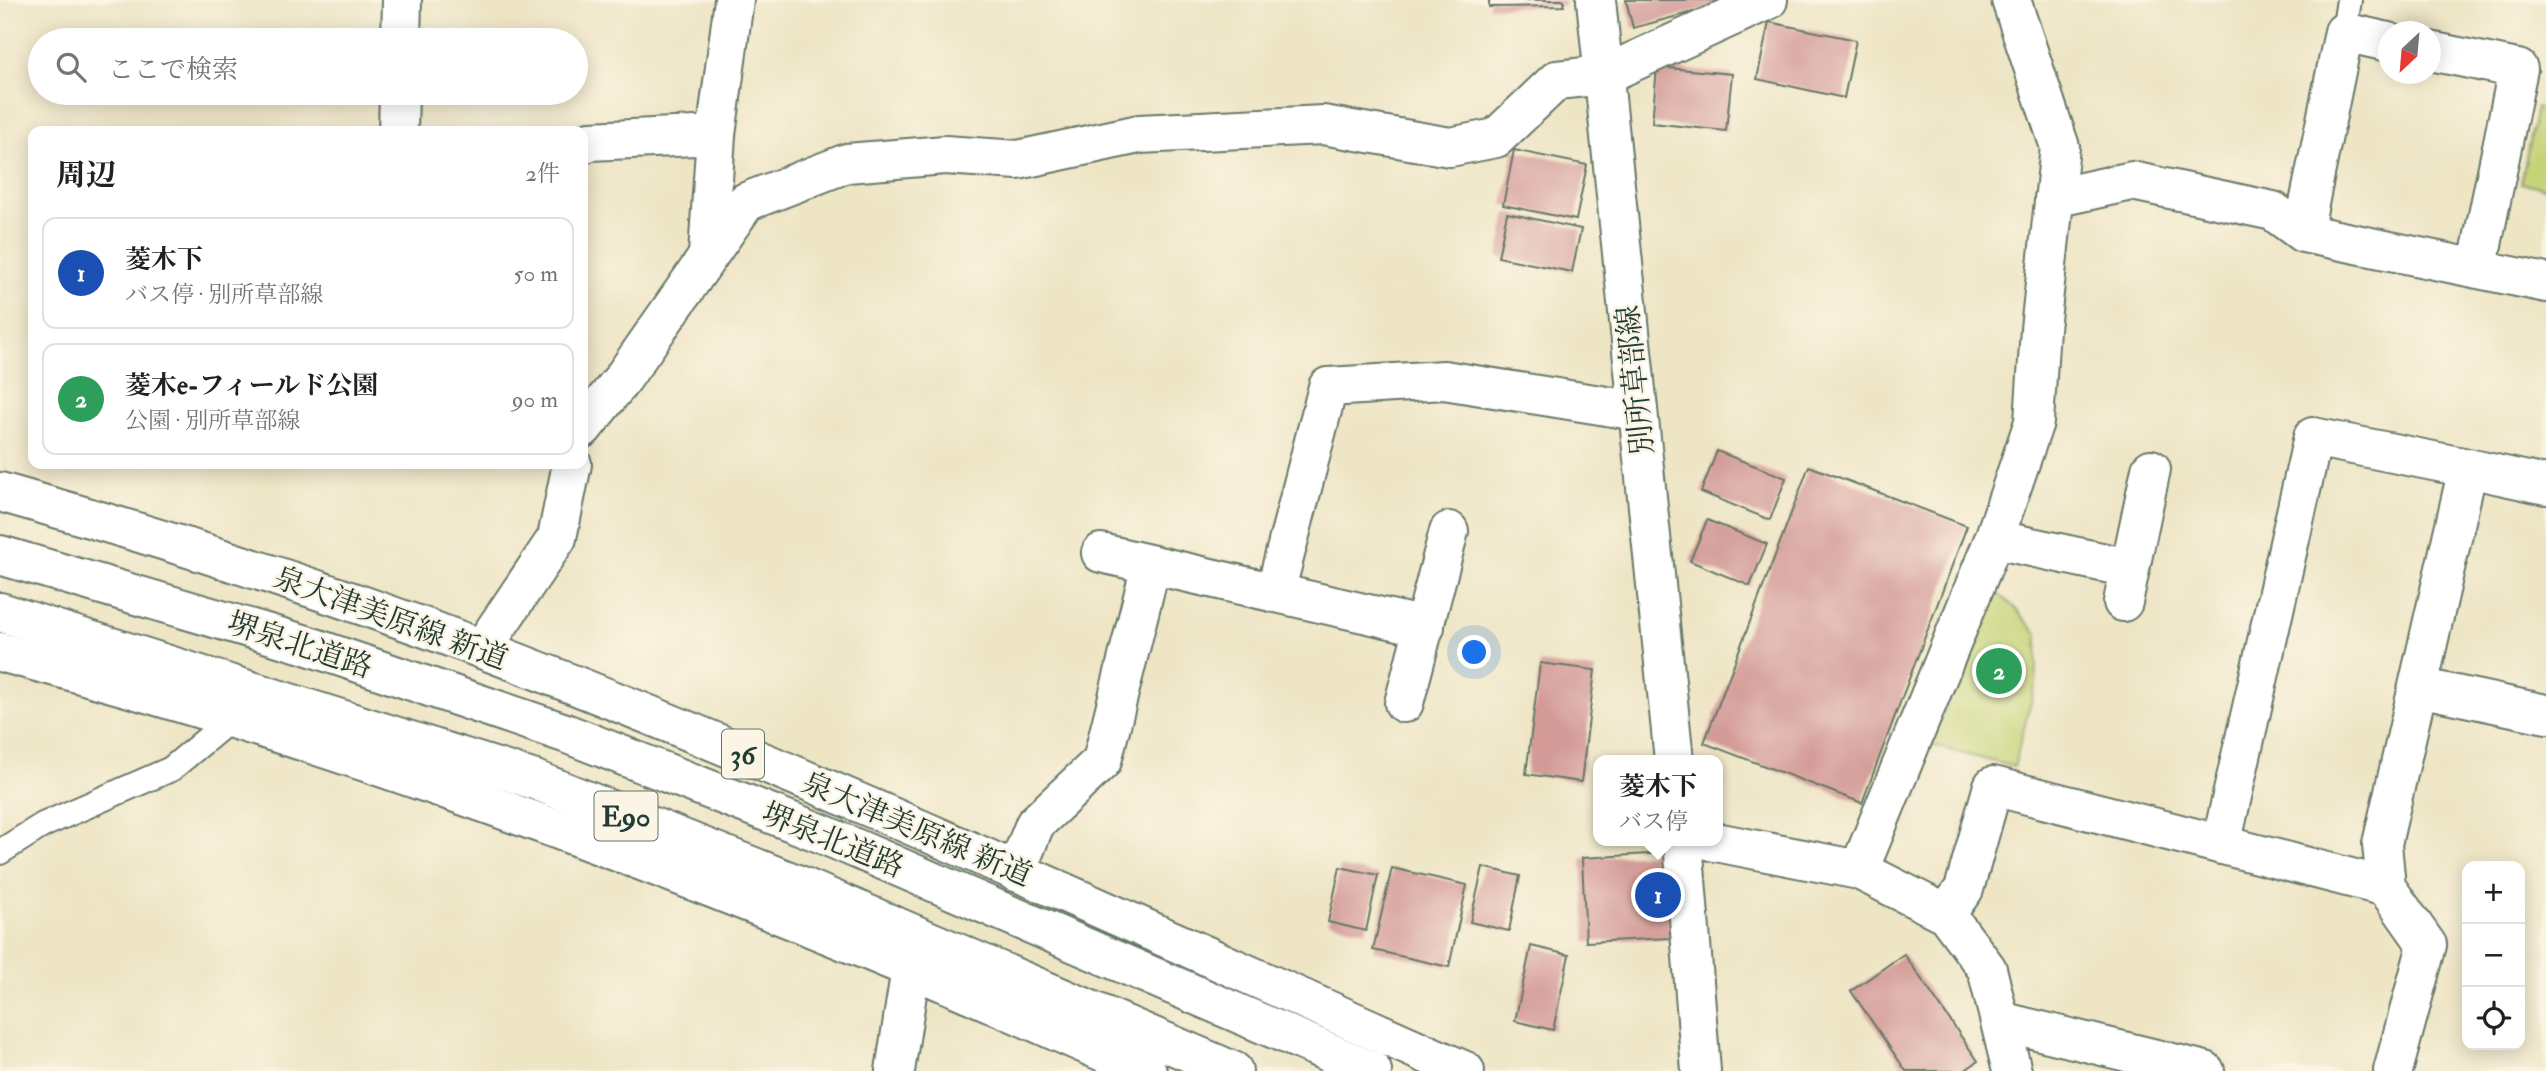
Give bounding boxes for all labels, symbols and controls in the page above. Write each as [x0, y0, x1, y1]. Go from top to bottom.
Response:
north arrow [2378, 21, 2441, 84]
search box [28, 28, 588, 105]
icon: search [52, 48, 90, 86]
text: ここで検索 [108, 54, 238, 86]
text: 周辺 [56, 157, 116, 194]
text: 2件 [525, 159, 560, 188]
text: 菱木下 [125, 244, 203, 276]
text: 1 [77, 259, 85, 288]
text: 50 m [514, 259, 558, 288]
text: バス停 · 別所草部線 [125, 280, 323, 309]
street label: 別所草部線 [1609, 303, 1662, 456]
text: 菱木e-フィールド公園 [125, 370, 378, 402]
text: 2 [75, 385, 87, 414]
text: 90 m [512, 385, 558, 414]
text: 公園 · 別所草部線 [125, 406, 300, 435]
street label: 泉大津美原線 新道 [269, 559, 513, 678]
street label: 堺泉北道路 [223, 605, 377, 686]
your location [1457, 635, 1491, 669]
pin: 2 [1976, 645, 2022, 697]
road number: 36 [722, 730, 764, 778]
popup [1593, 755, 1723, 846]
street label: 泉大津美原線 新道 [796, 764, 1037, 895]
text: 菱木下 [1619, 771, 1697, 803]
road number: E90 [594, 792, 658, 840]
street label: 堺泉北道路 [756, 795, 909, 886]
text: バス停 [1619, 807, 1688, 836]
map controls [2462, 861, 2525, 1050]
button: + [2462, 861, 2525, 924]
pin: 1 [1635, 869, 1681, 921]
button: − [2462, 924, 2525, 987]
button: locate [2462, 987, 2525, 1050]

